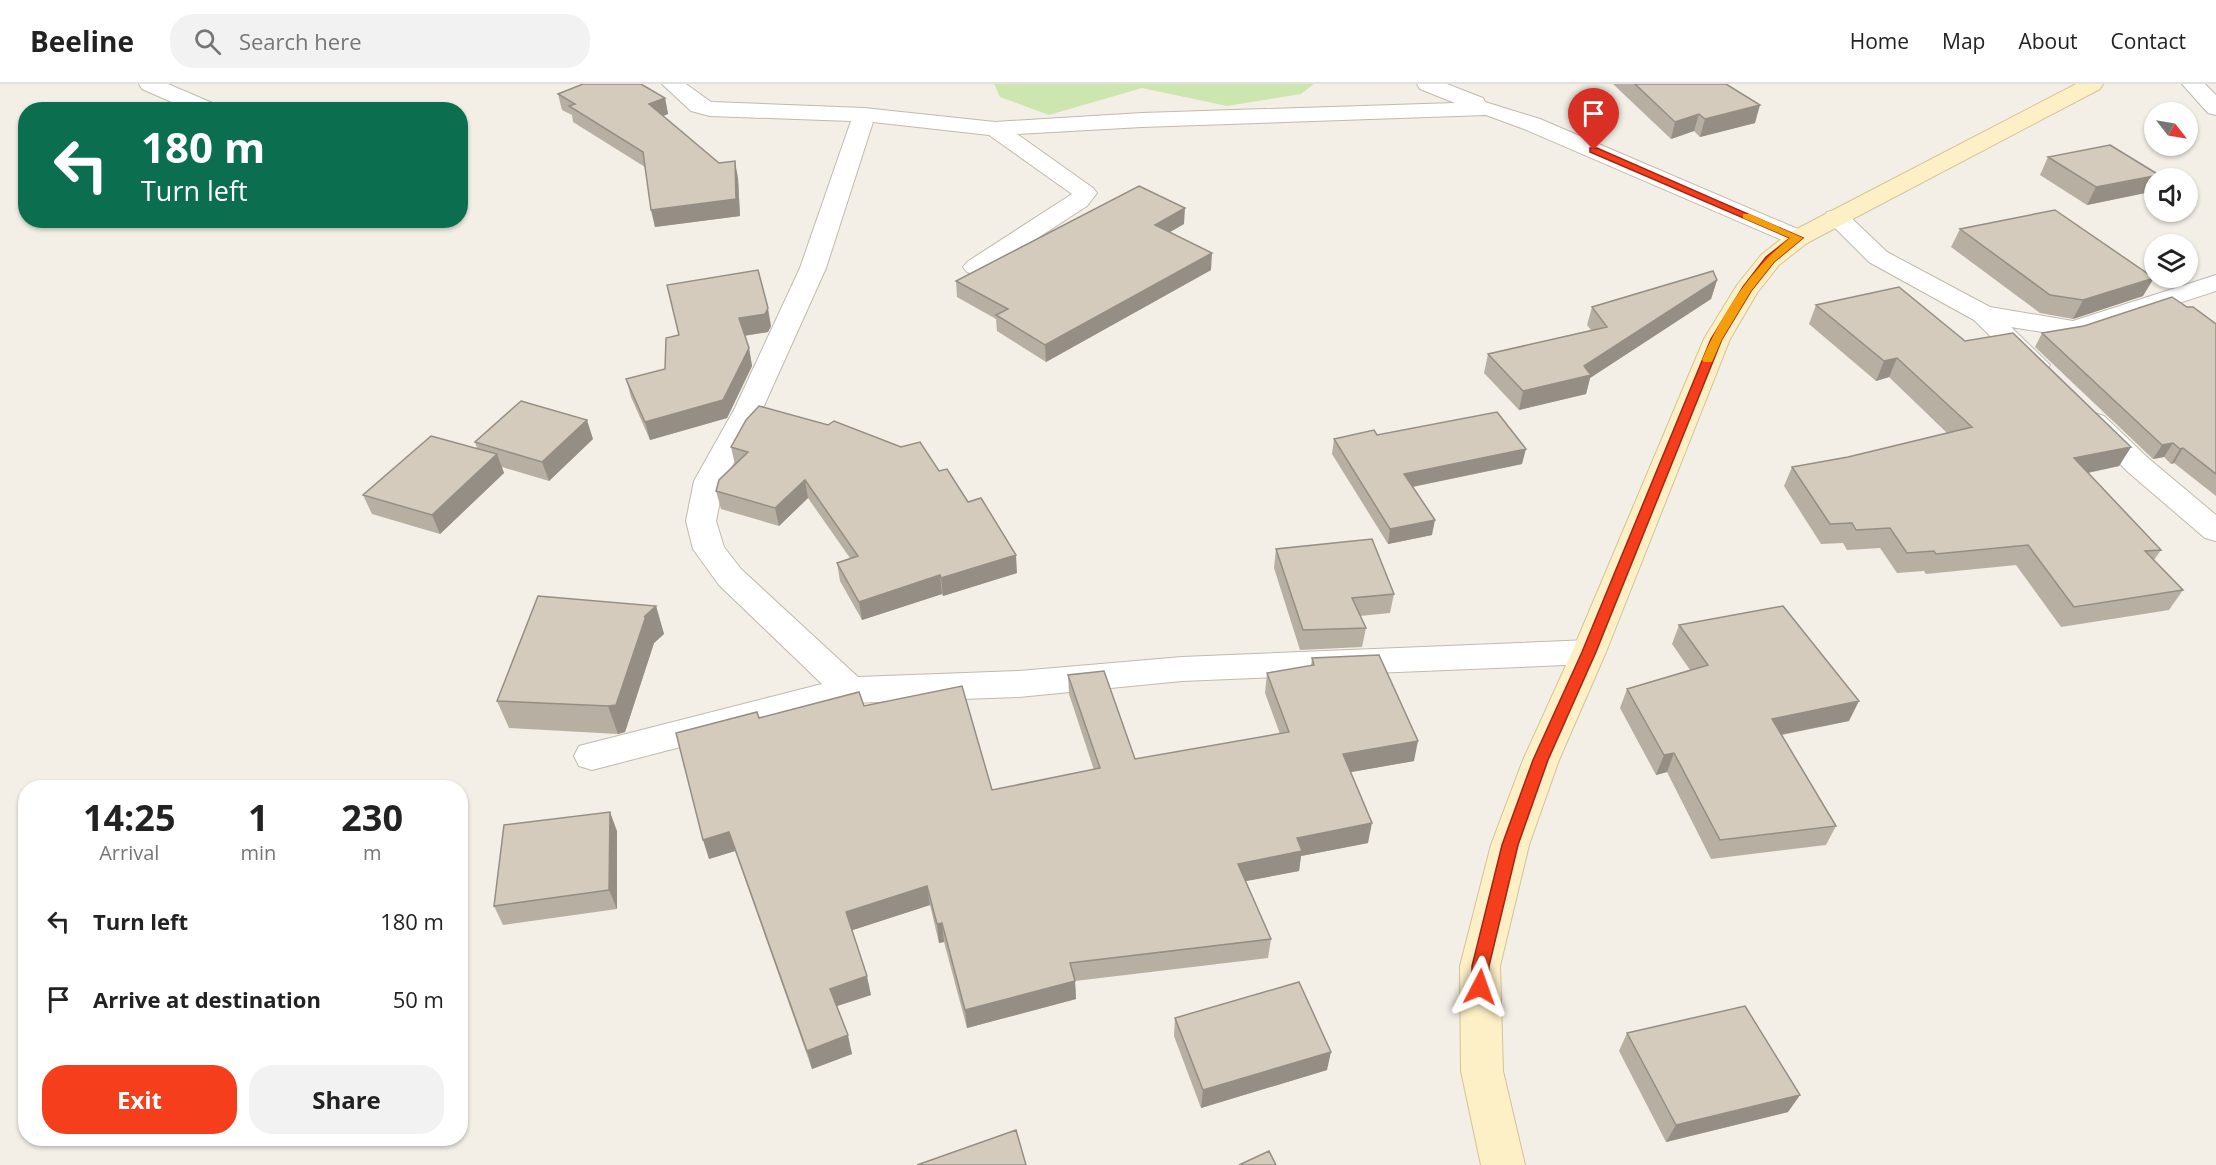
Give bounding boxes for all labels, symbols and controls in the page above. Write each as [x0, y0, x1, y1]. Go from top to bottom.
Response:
search box [170, 14, 590, 68]
text: Beeline [30, 22, 134, 60]
icon: search [191, 25, 224, 58]
text: Search here [239, 26, 362, 56]
text: Home [1850, 27, 1909, 55]
text: Map [1942, 27, 1985, 55]
text: About [2018, 27, 2078, 55]
text: Contact [2111, 27, 2186, 55]
pin [1568, 88, 1619, 150]
icon: arrive [1577, 97, 1610, 130]
north arrow [2144, 102, 2198, 156]
map controls [2144, 102, 2198, 288]
text: 180 m [141, 118, 265, 175]
icon: left [42, 126, 120, 204]
button: sound [2144, 168, 2198, 222]
text: Turn left [141, 172, 248, 209]
button: layers [2144, 234, 2198, 288]
text: 14:25 [83, 793, 176, 842]
text: 1 [248, 793, 269, 842]
text: 230 [341, 793, 403, 842]
text: Arrival [99, 839, 159, 866]
text: min [240, 839, 276, 866]
text: m [363, 839, 381, 866]
icon: left [42, 905, 75, 938]
text: Turn left [93, 906, 188, 936]
text: 180 m [380, 906, 444, 936]
position arrow [1448, 955, 1512, 1019]
icon: arrive [42, 983, 75, 1016]
text: Arrive at destination [93, 984, 321, 1014]
text: 50 m [393, 984, 444, 1014]
button: Exit [42, 1065, 237, 1134]
button: Share [249, 1065, 444, 1134]

